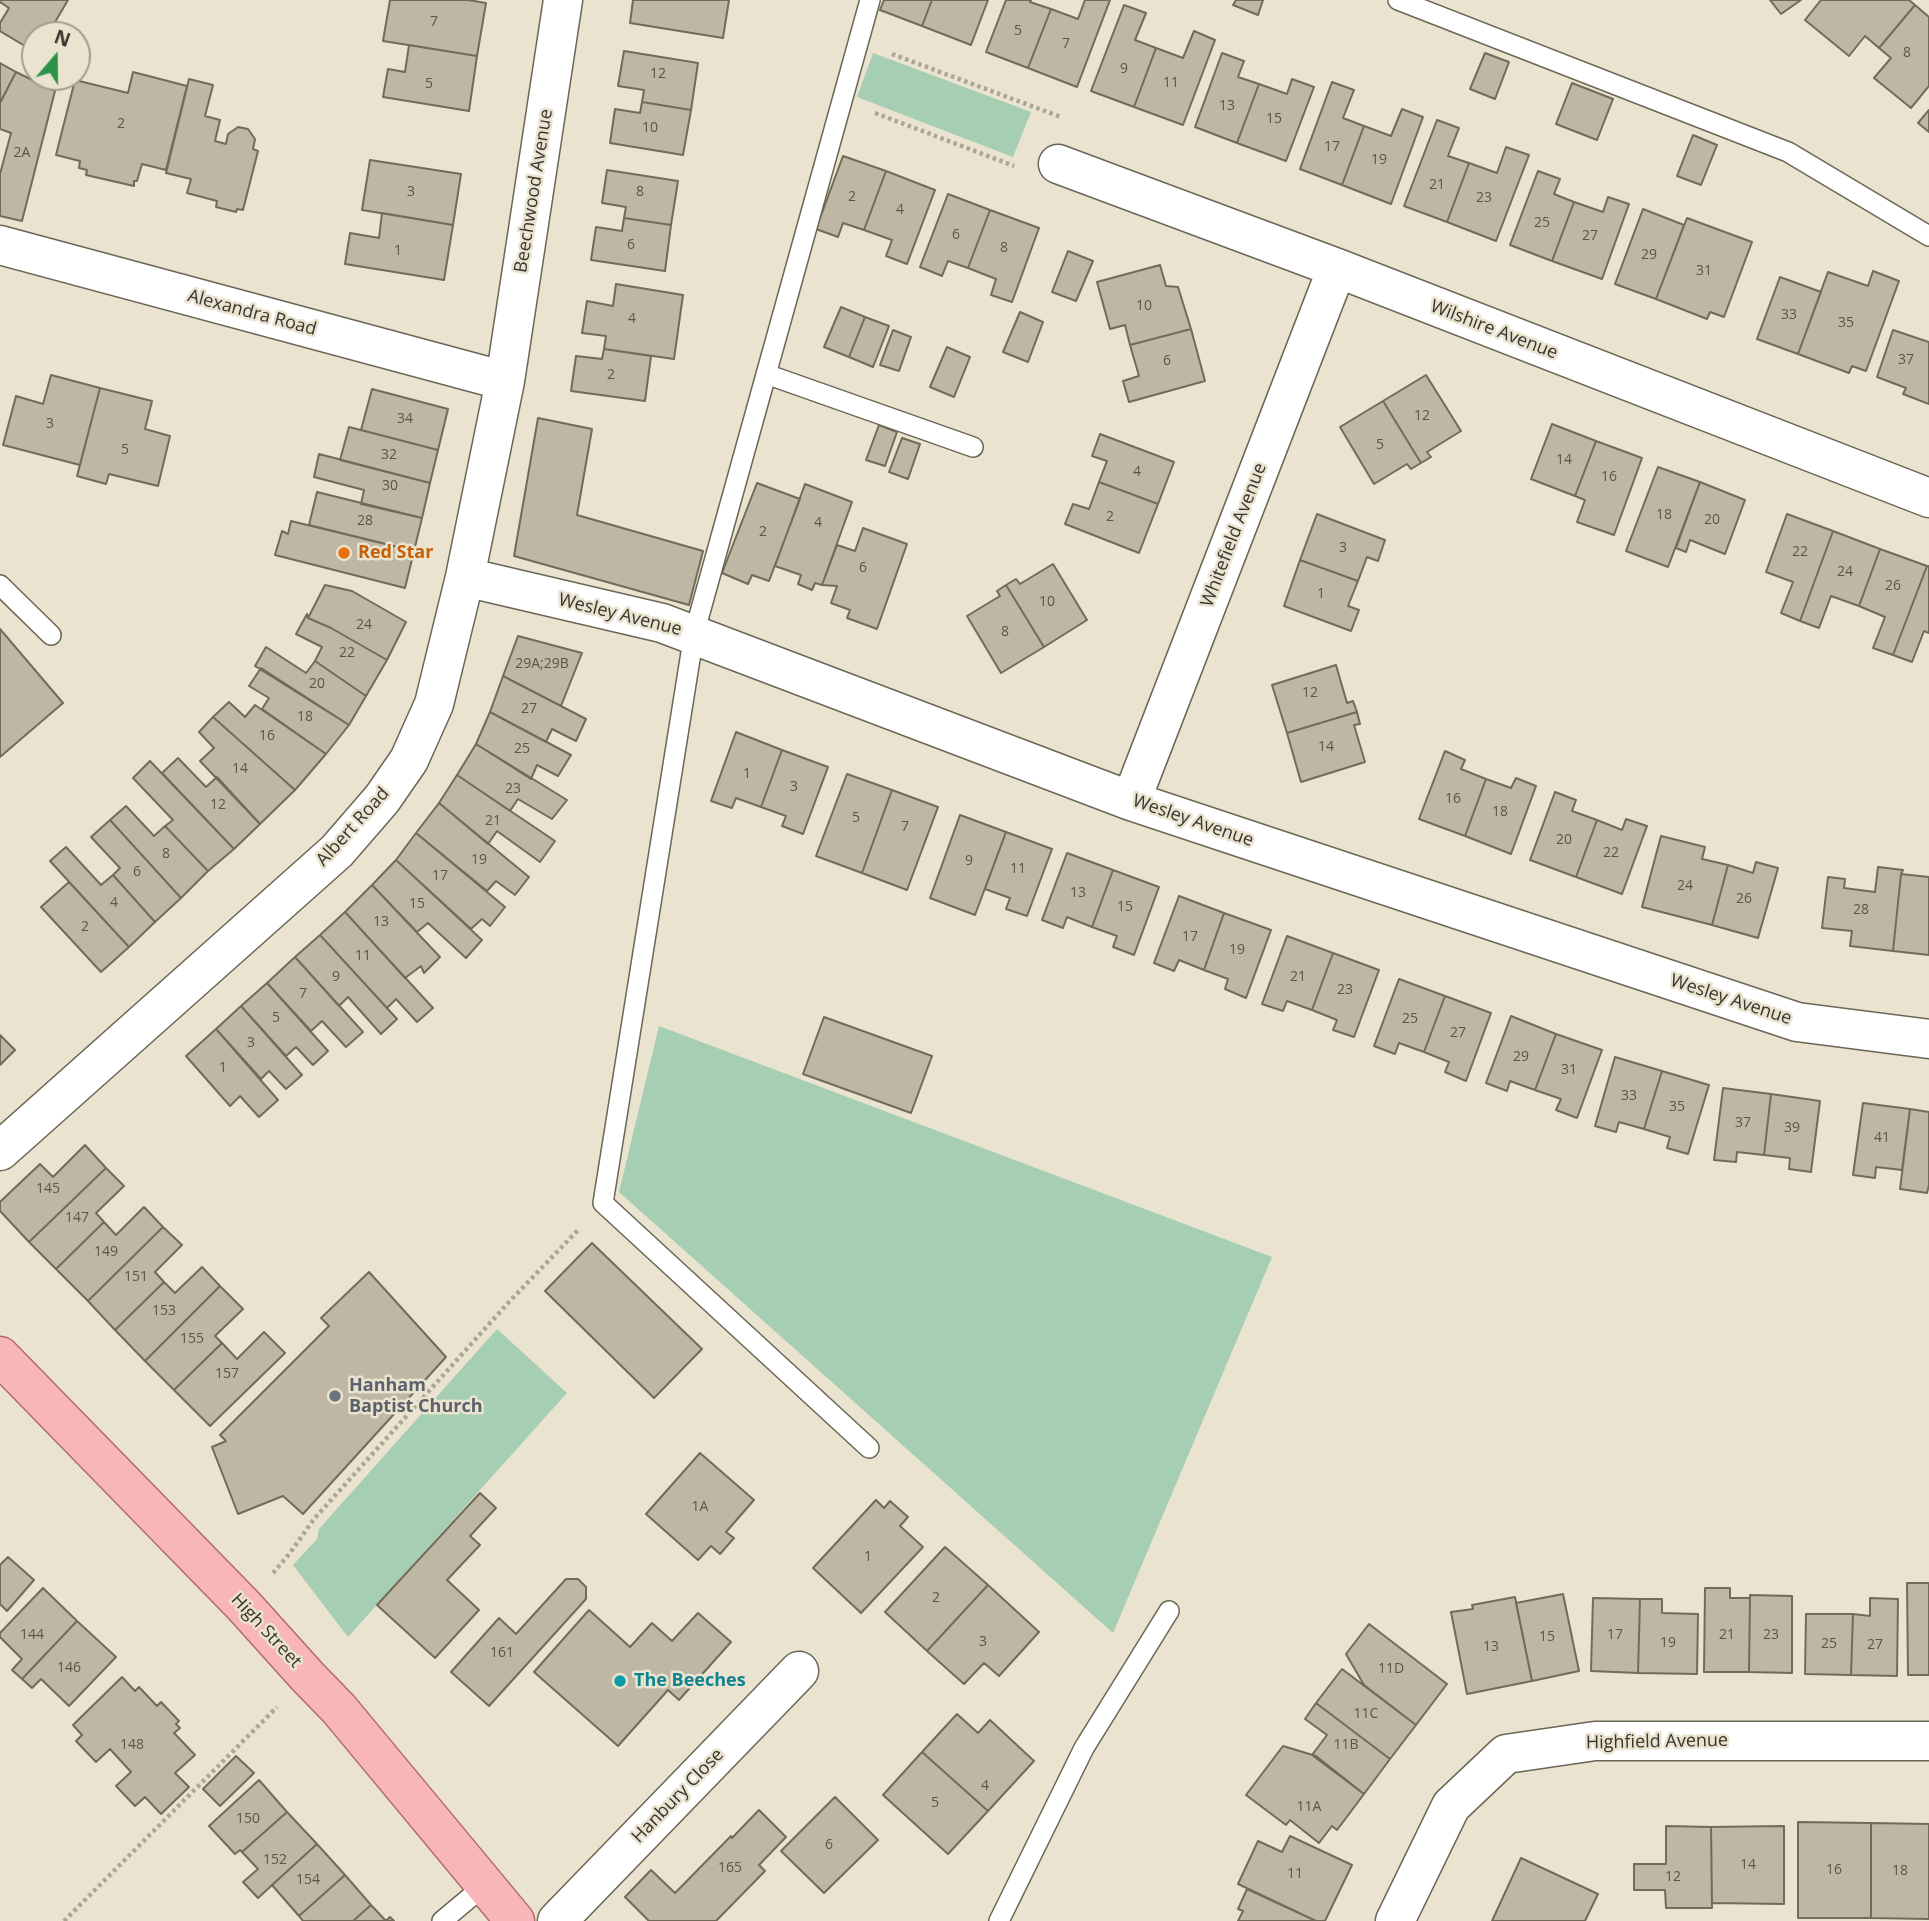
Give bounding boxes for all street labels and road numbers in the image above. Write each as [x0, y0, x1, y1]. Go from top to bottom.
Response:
street label: Beechwood Avenue [510, 108, 558, 274]
street label: Alexandra Road [185, 285, 319, 341]
street label: Wilshire Avenue [1427, 296, 1561, 364]
street label: Whitefield Avenue [1197, 460, 1271, 610]
street label: Wesley Avenue [556, 589, 684, 641]
street label: Albert Road [312, 783, 394, 871]
street label: Wesley Avenue [1130, 790, 1256, 852]
street label: Wesley Avenue [1668, 970, 1794, 1030]
street label: High Street [226, 1589, 306, 1673]
street label: Highfield Avenue [1586, 1730, 1728, 1754]
street label: Hanbury Close [628, 1744, 728, 1848]

